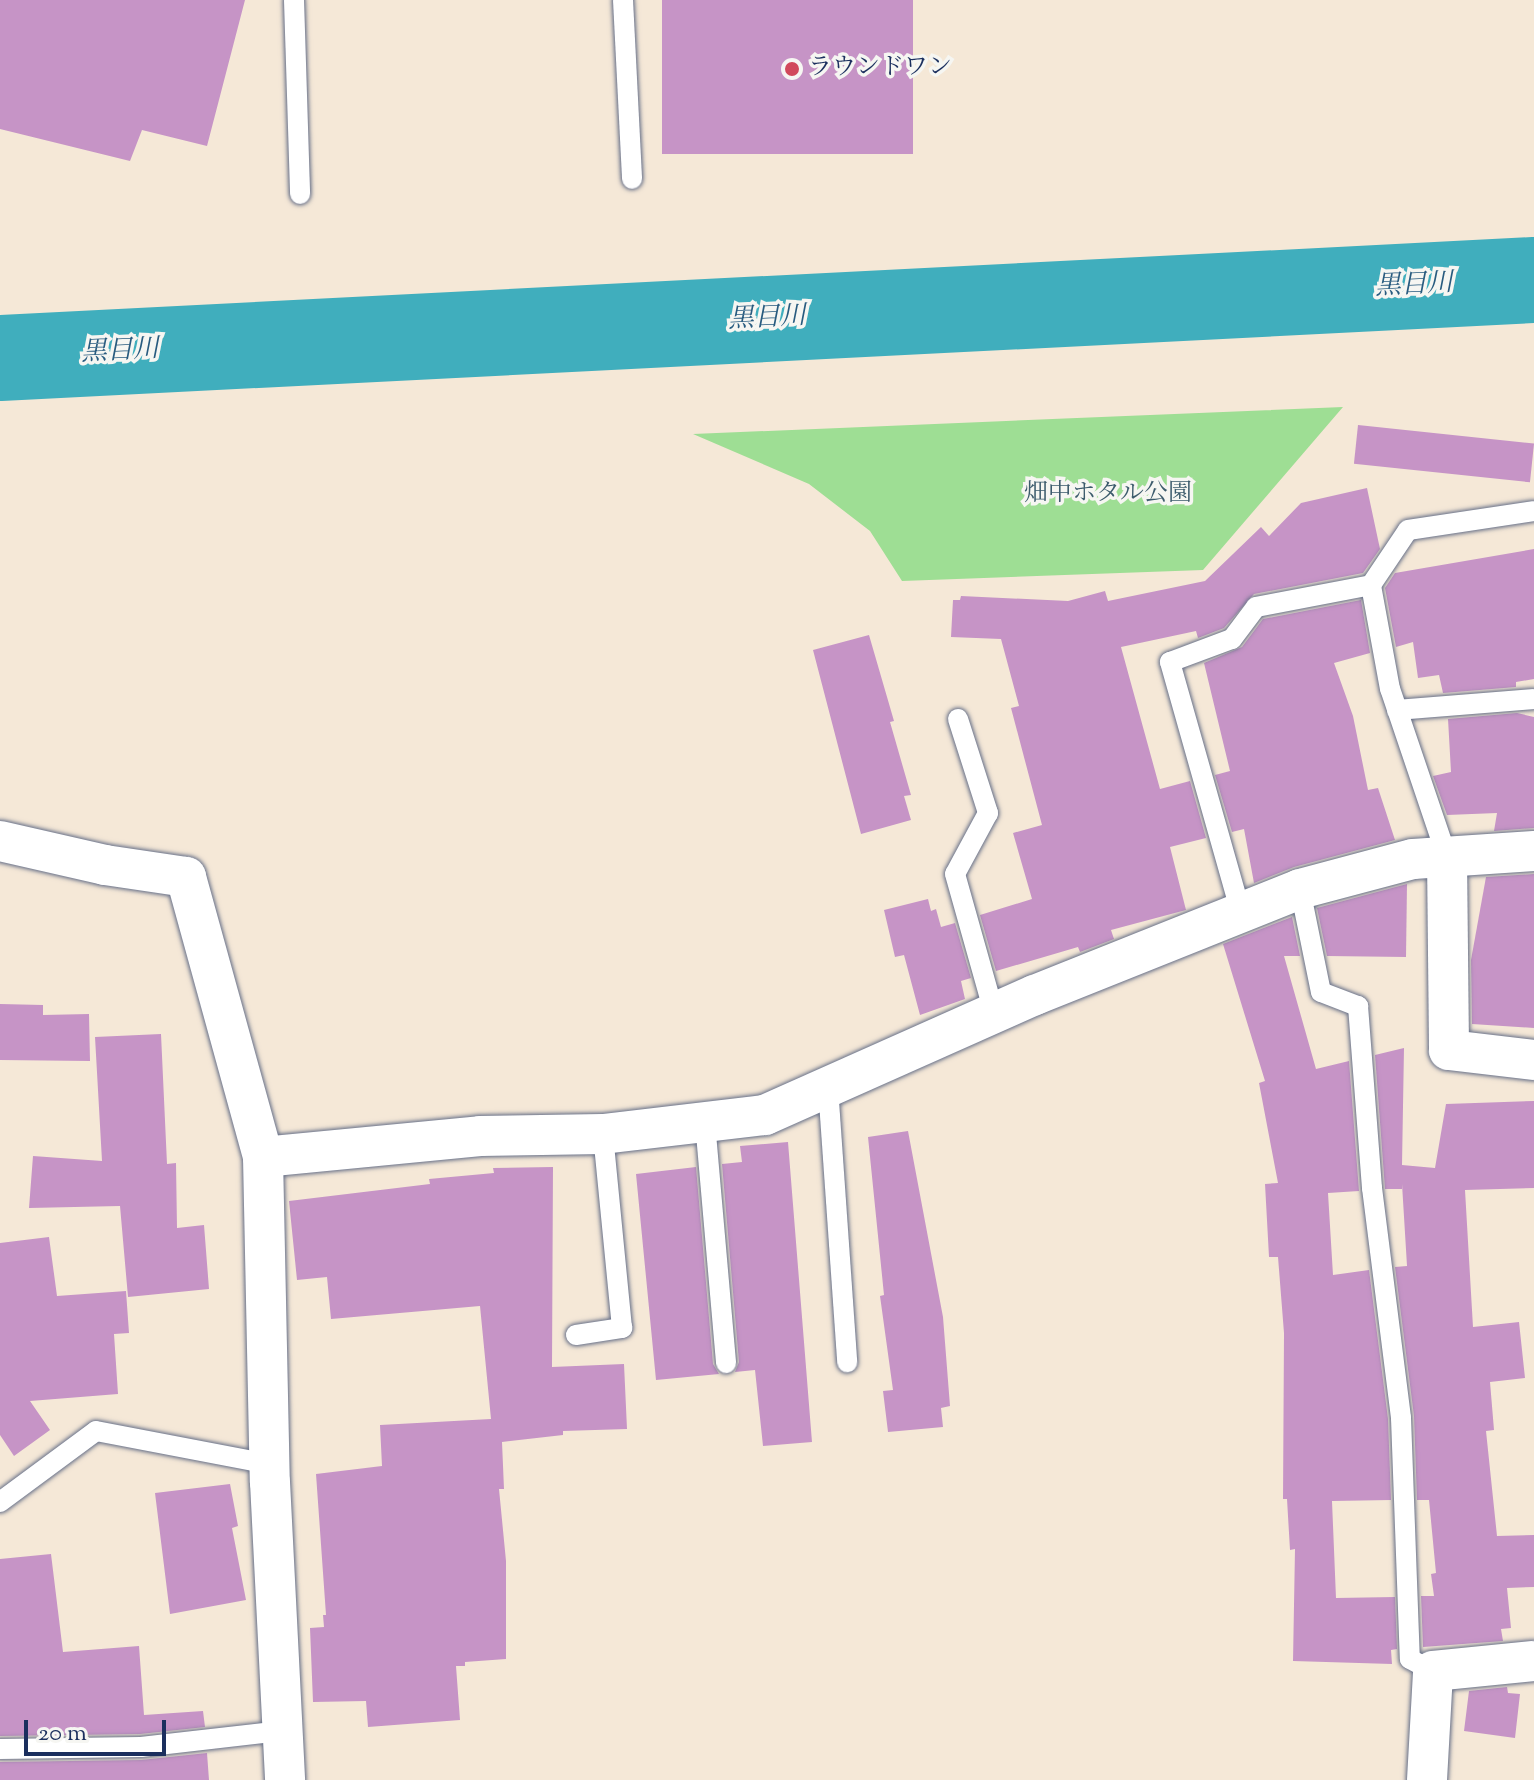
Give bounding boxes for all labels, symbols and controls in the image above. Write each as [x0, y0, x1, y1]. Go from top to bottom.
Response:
place label: ラウンドワン [808, 55, 952, 83]
marker: ラウンドワン [783, 60, 801, 78]
water label: 黒目川 [1374, 268, 1454, 304]
water label: 黒目川 [727, 301, 807, 337]
water label: 黒目川 [80, 334, 160, 370]
park label: 畑中ホタル公園 [1024, 481, 1192, 509]
scale bar [28, 1704, 170, 1754]
text: 20 m [38, 1717, 87, 1751]

